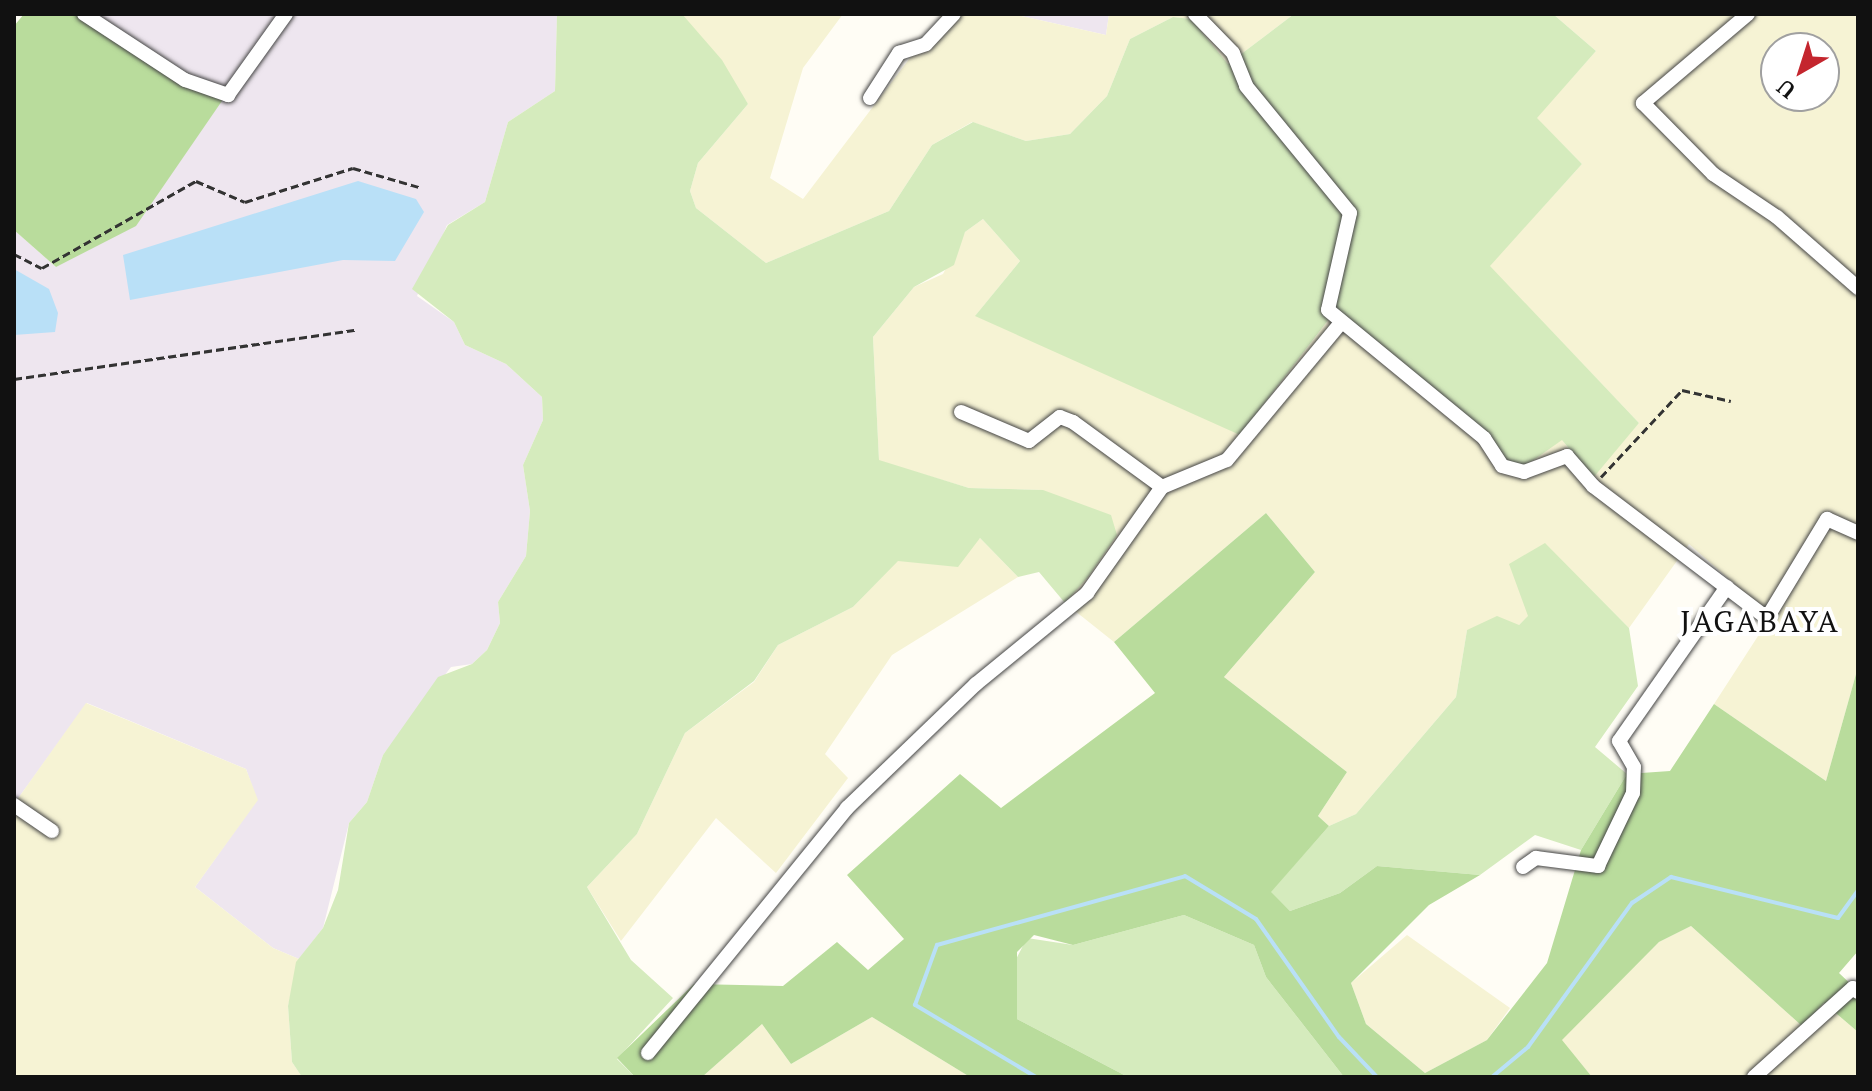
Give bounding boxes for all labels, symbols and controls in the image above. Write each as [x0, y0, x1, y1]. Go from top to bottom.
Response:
north arrow [1760, 32, 1840, 112]
text: U [1771, 73, 1801, 106]
district label: JAGABAYA [1680, 603, 1840, 639]

